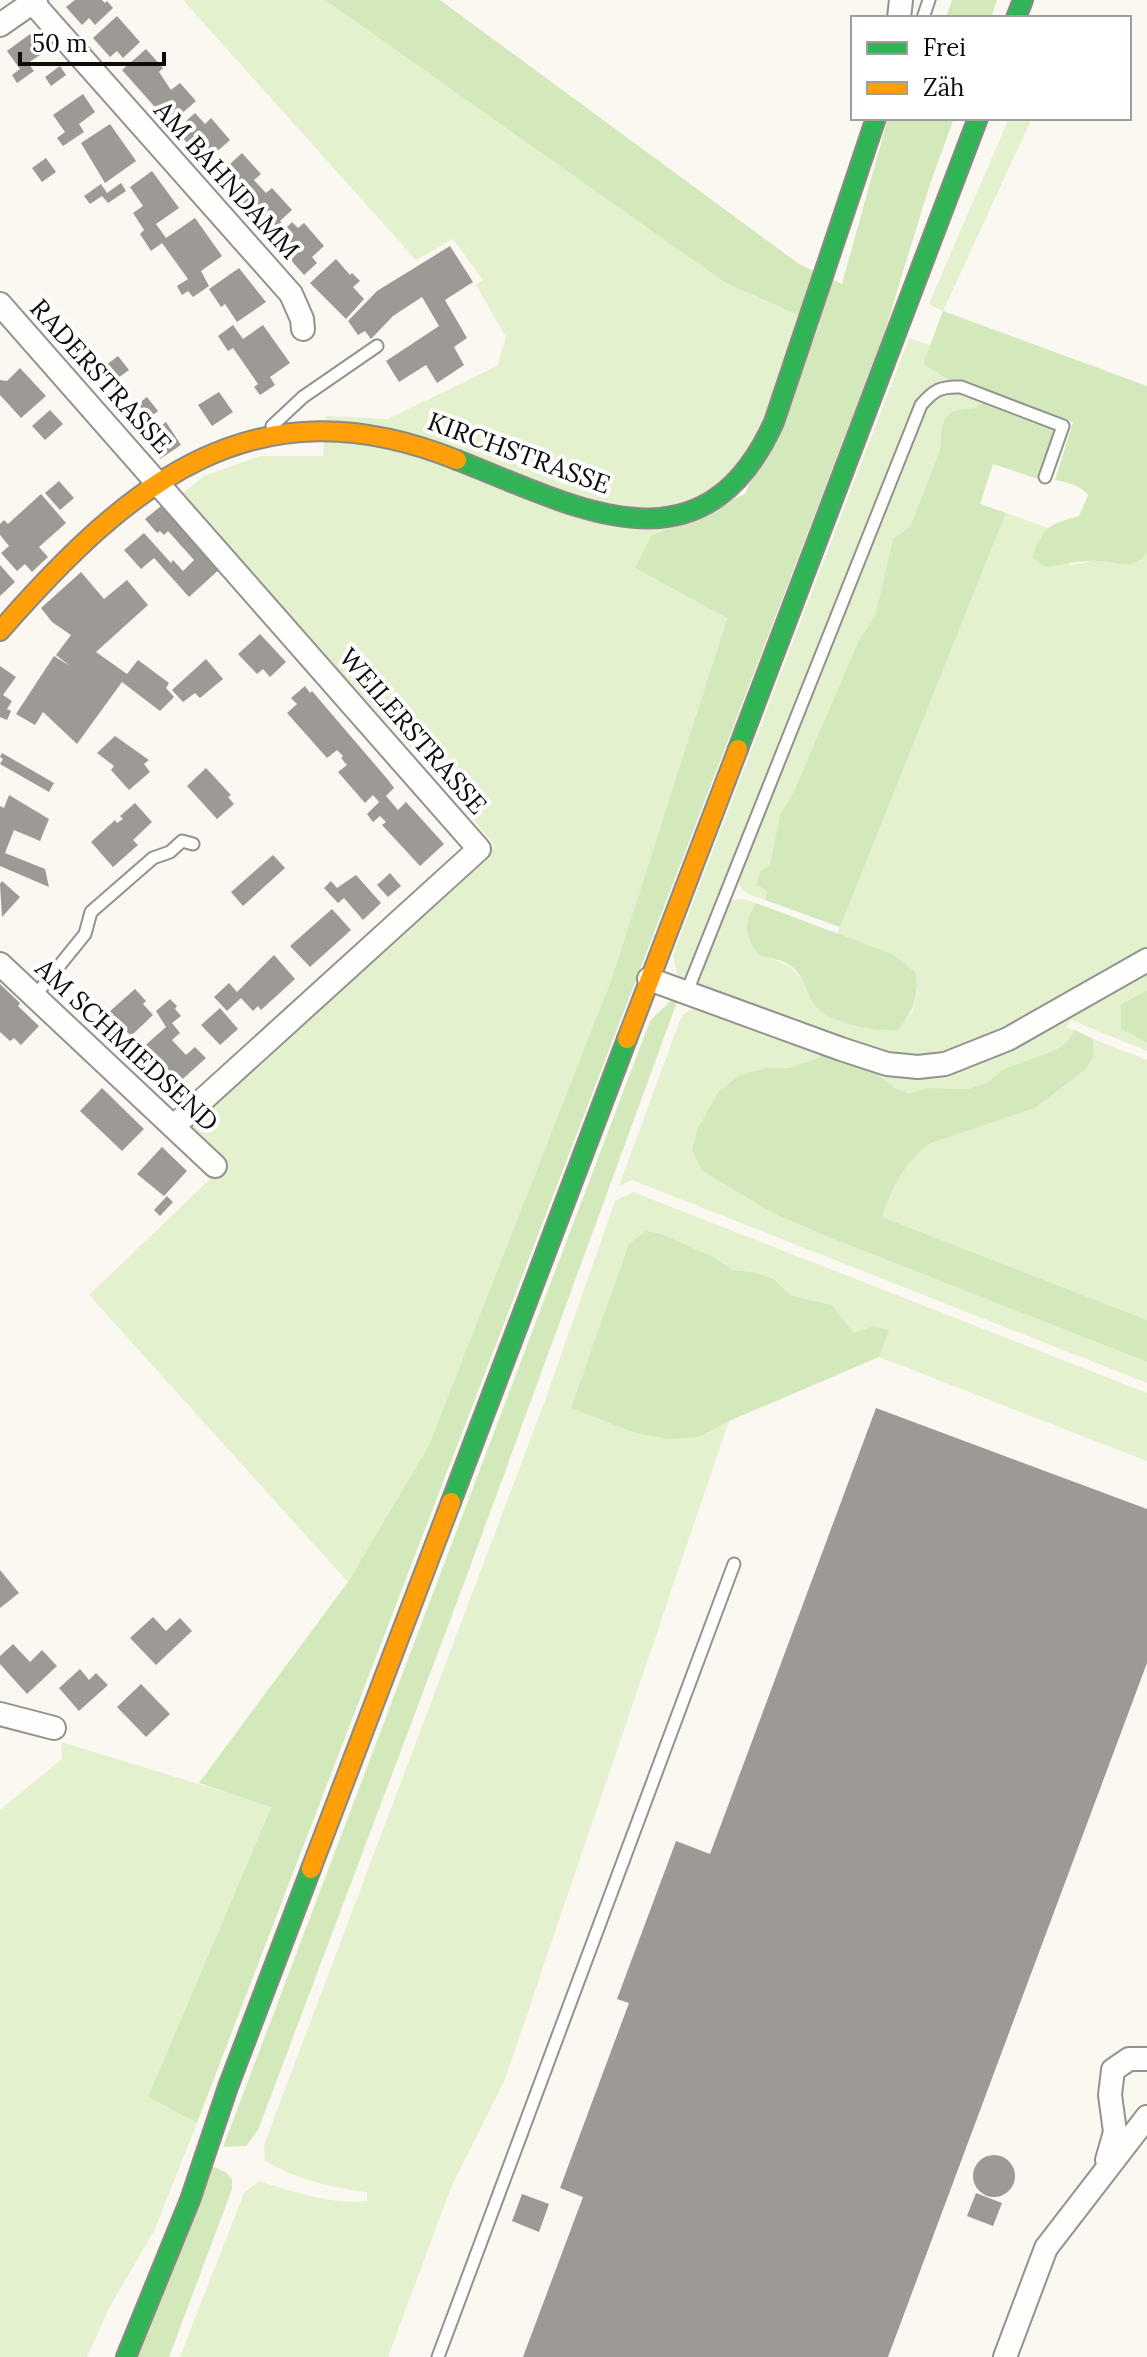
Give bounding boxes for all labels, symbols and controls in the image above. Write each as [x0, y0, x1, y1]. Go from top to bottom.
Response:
scale bar [20, 16, 164, 66]
legend [851, 16, 1131, 120]
text: 50 m [32, 28, 88, 59]
text: Frei [923, 32, 966, 63]
text: Zäh [923, 72, 964, 103]
street label: AM BAHNDAMM [147, 93, 307, 266]
street label: RADERSTRASSE [23, 292, 179, 460]
street label: KIRCHSTRASSE [423, 404, 615, 501]
street label: WEILERSTRASSE [332, 641, 494, 820]
street label: AM SCHMIEDSEND [28, 951, 226, 1138]

